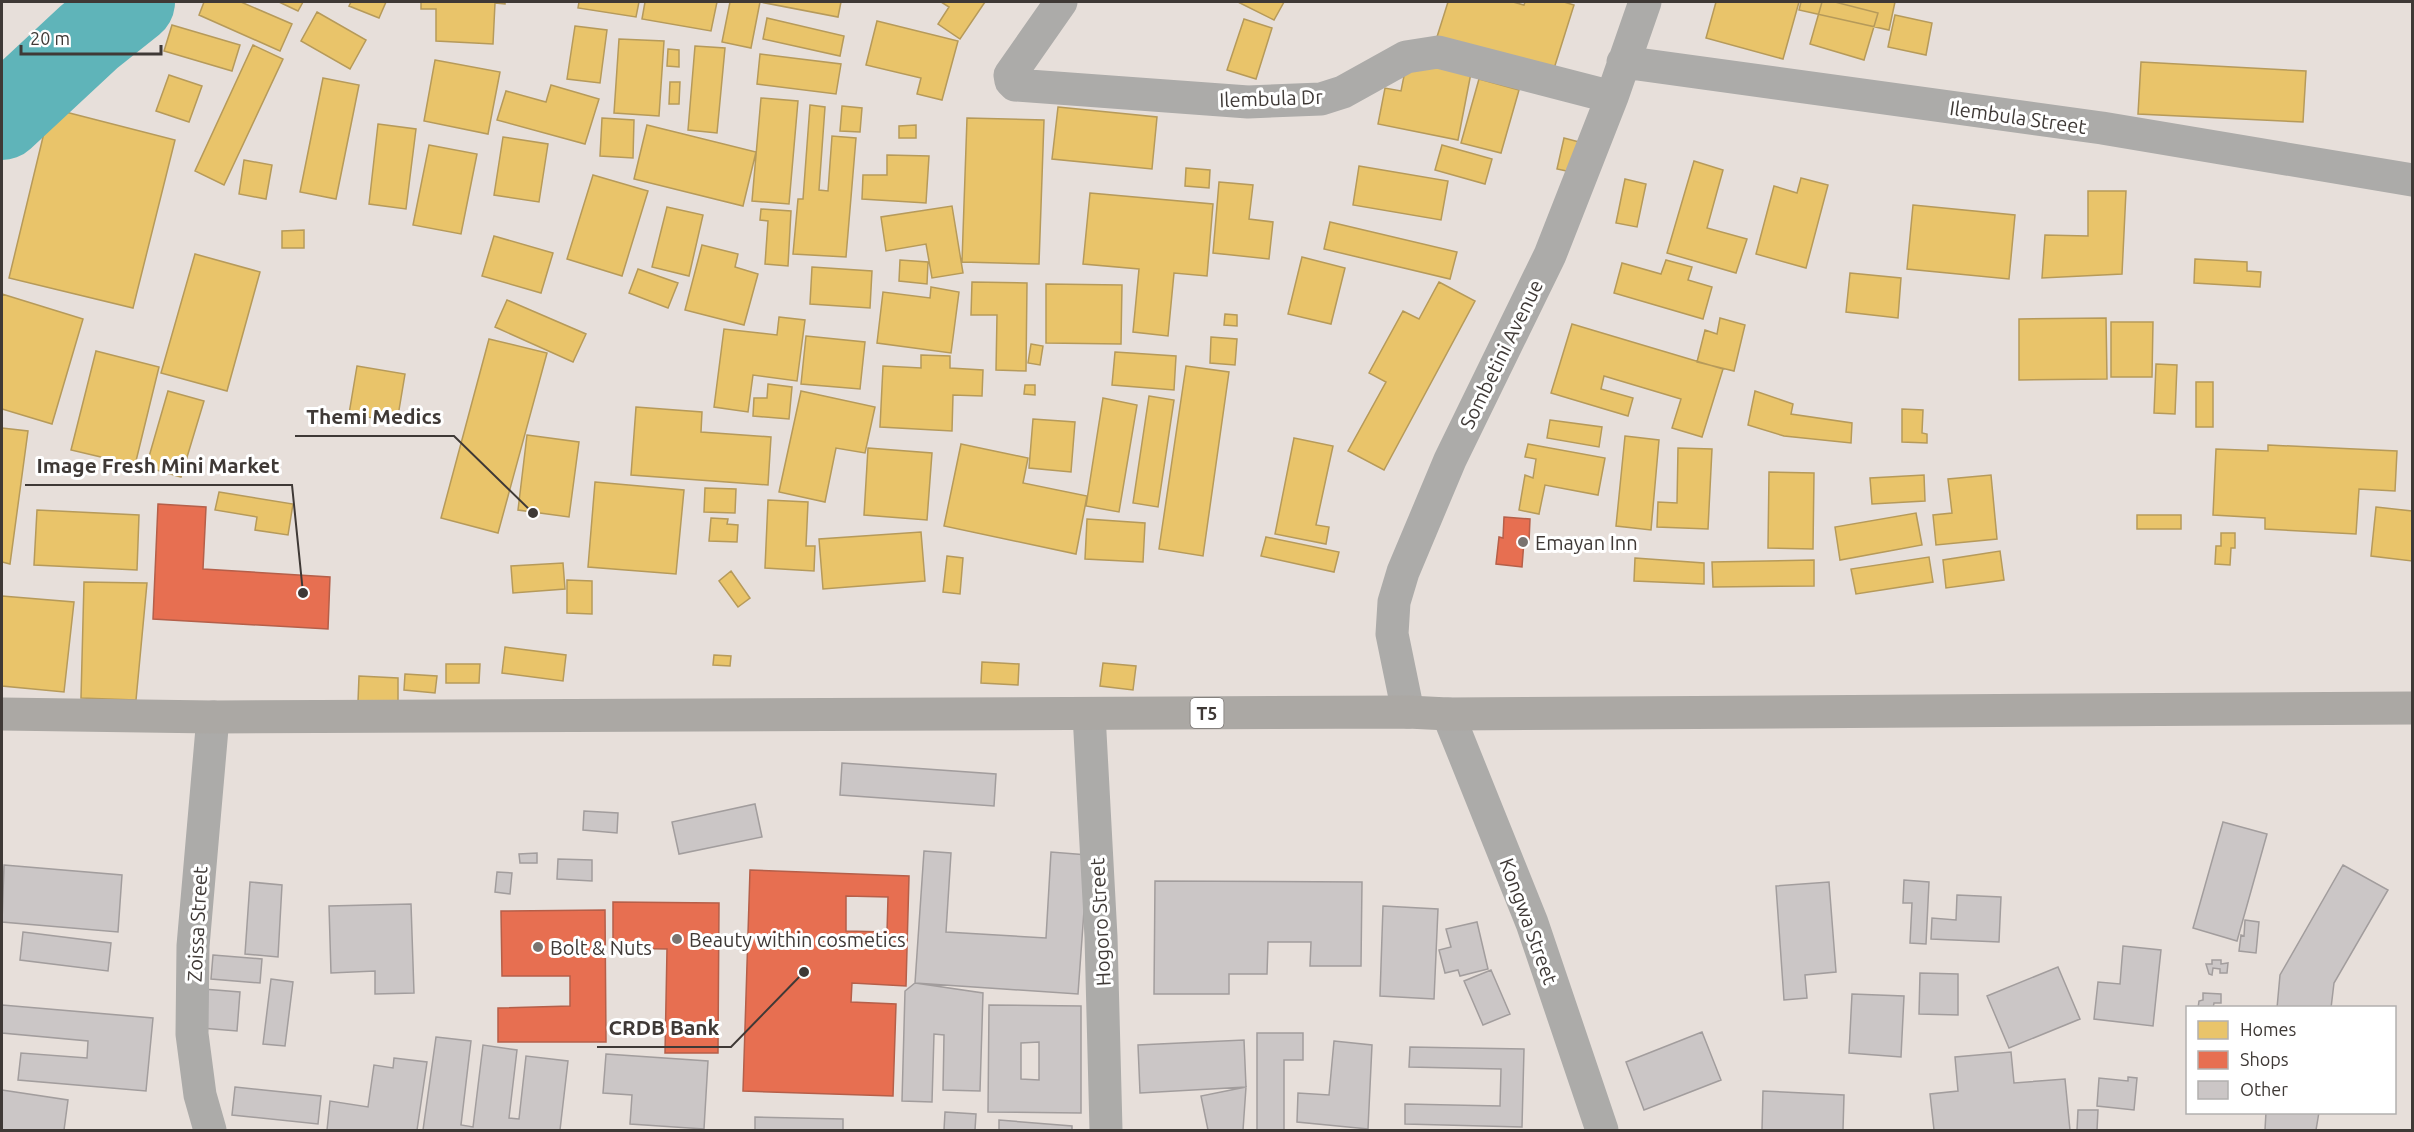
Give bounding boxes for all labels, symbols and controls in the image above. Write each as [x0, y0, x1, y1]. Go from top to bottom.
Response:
scale bar [21, 18, 160, 56]
text: 20 m [30, 28, 70, 48]
street label: Ilembula Dr [1219, 85, 1324, 111]
street label: Ilembula Street [1948, 96, 2088, 138]
street label: Sombetini Avenue [1455, 276, 1547, 432]
callout: Themi Medics [295, 397, 454, 436]
text: Themi Medics [306, 404, 442, 428]
callout: Image Fresh Mini Market [25, 446, 292, 485]
text: Image Fresh Mini Market [36, 453, 280, 477]
place label: Emayan Inn [1535, 531, 1638, 554]
marker: Emayan Inn [1516, 535, 1530, 549]
road number: T5 [1190, 698, 1224, 728]
street label: Kongwa Street [1495, 855, 1563, 987]
street label: Hogoro Street [1085, 857, 1115, 987]
street label: Zoissa Street [182, 865, 212, 982]
place label: Beauty within cosmetics [689, 928, 906, 951]
marker: Beauty within cosmetics [670, 932, 684, 946]
place label: Bolt & Nuts [550, 936, 652, 959]
marker: Bolt & Nuts [531, 940, 545, 954]
legend [2186, 1006, 2396, 1114]
callout: CRDB Bank [597, 1008, 731, 1047]
text: CRDB Bank [609, 1015, 720, 1039]
text: Homes [2240, 1019, 2297, 1039]
text: Shops [2240, 1049, 2289, 1069]
text: Other [2240, 1079, 2288, 1099]

